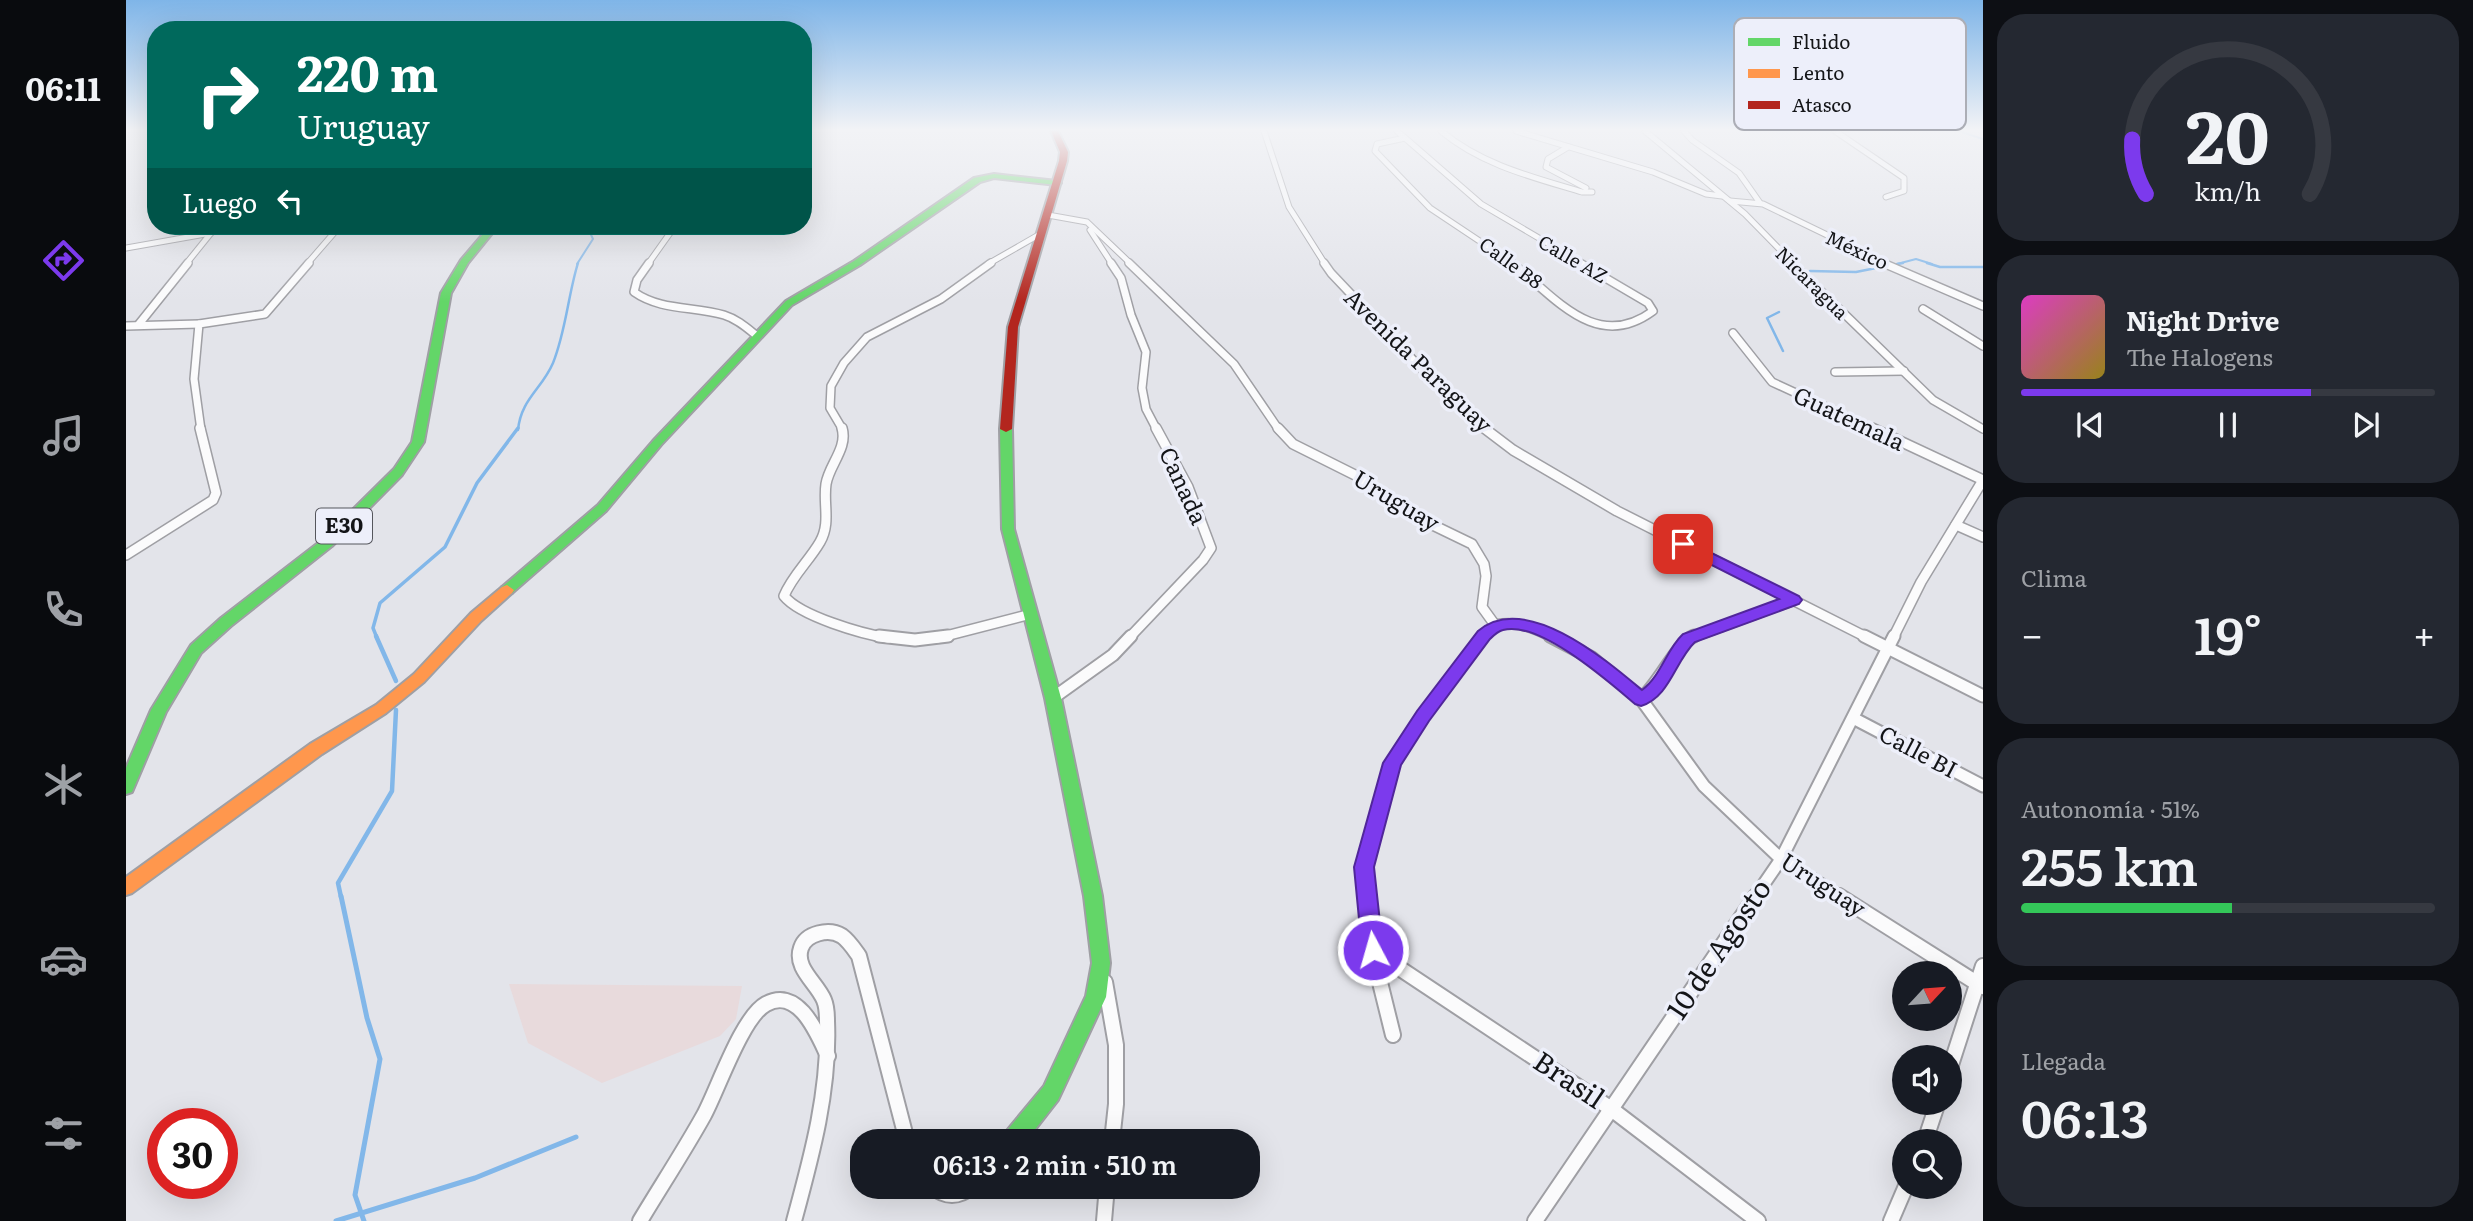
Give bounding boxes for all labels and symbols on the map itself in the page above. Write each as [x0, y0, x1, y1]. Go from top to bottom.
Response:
legend [1734, 18, 1966, 130]
text: Fluido [1792, 27, 1850, 55]
text: Lento [1792, 58, 1845, 86]
text: Atasco [1792, 90, 1852, 118]
street label: México [1822, 222, 1893, 276]
street label: Calle AZ [1534, 227, 1613, 289]
street label: Calle B8 [1474, 230, 1549, 295]
street label: Nicaragua [1770, 239, 1856, 326]
street label: Avenida Paraguay [1338, 280, 1502, 440]
street label: Guatemala [1789, 377, 1912, 458]
street label: Canada [1152, 441, 1218, 530]
street label: Uruguay [1347, 460, 1447, 539]
road number: E30 [316, 508, 372, 544]
pin [1653, 514, 1713, 574]
street label: Calle BI [1874, 715, 1964, 785]
street label: Uruguay [1775, 843, 1874, 924]
street label: 10 de Agosto [1655, 869, 1780, 1027]
position arrow [1336, 913, 1410, 987]
north arrow [1892, 961, 1962, 1031]
street label: Brasil [1526, 1039, 1614, 1118]
speed limit sign: 30 [147, 1108, 238, 1199]

